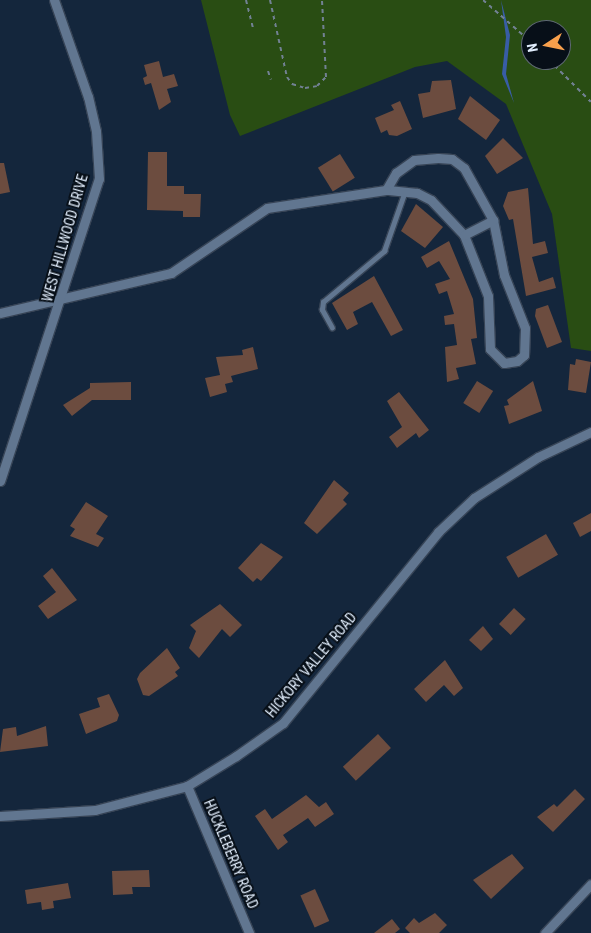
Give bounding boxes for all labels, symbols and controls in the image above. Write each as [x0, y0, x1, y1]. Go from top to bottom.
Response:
north arrow [521, 20, 571, 70]
text: N [524, 42, 541, 53]
street label: WEST HILLWOOD DRIVE [39, 172, 91, 304]
street label: HICKORY VALLEY ROAD [262, 609, 360, 721]
street label: HUCKLEBERRY ROAD [200, 797, 262, 911]

